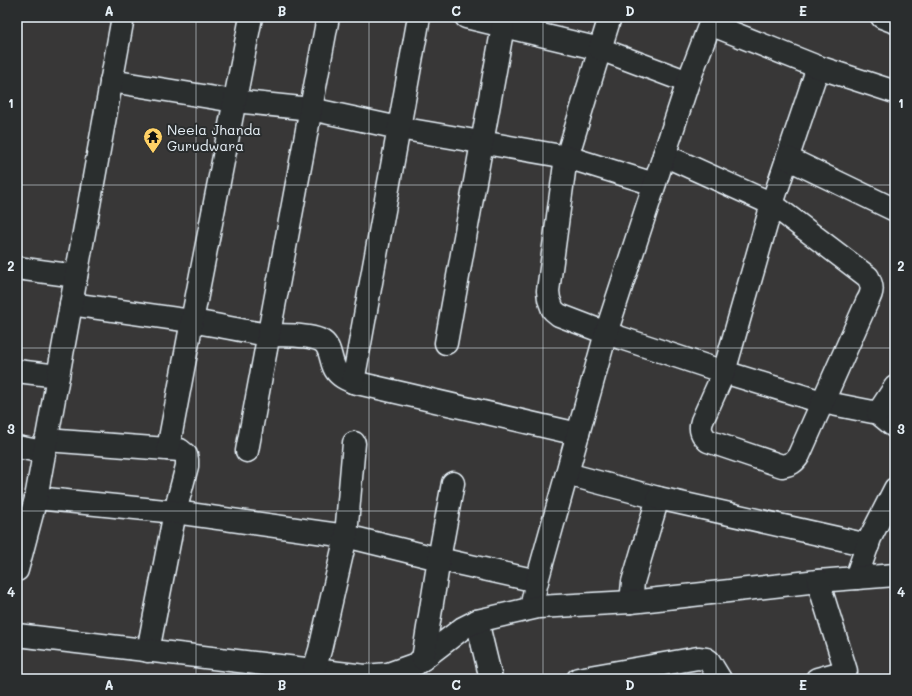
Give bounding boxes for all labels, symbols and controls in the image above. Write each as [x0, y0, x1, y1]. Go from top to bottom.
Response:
text: A [104, 2, 114, 19]
text: B [278, 2, 287, 19]
text: C [451, 2, 461, 19]
text: D [625, 2, 635, 19]
text: E [799, 2, 807, 19]
text: 1 [8, 94, 14, 111]
text: 1 [898, 94, 904, 111]
place label: Neela Jhanda Gurudwara [167, 120, 261, 155]
temple icon: Neela Jhanda Gurudwara [142, 126, 164, 154]
text: 2 [7, 257, 15, 274]
text: 2 [897, 257, 905, 274]
text: 3 [7, 420, 15, 437]
text: 3 [897, 420, 905, 437]
text: 4 [7, 583, 15, 600]
text: 4 [897, 583, 905, 600]
text: A [104, 676, 114, 693]
text: B [278, 676, 287, 693]
text: C [451, 676, 461, 693]
text: D [625, 676, 635, 693]
text: E [799, 676, 807, 693]

